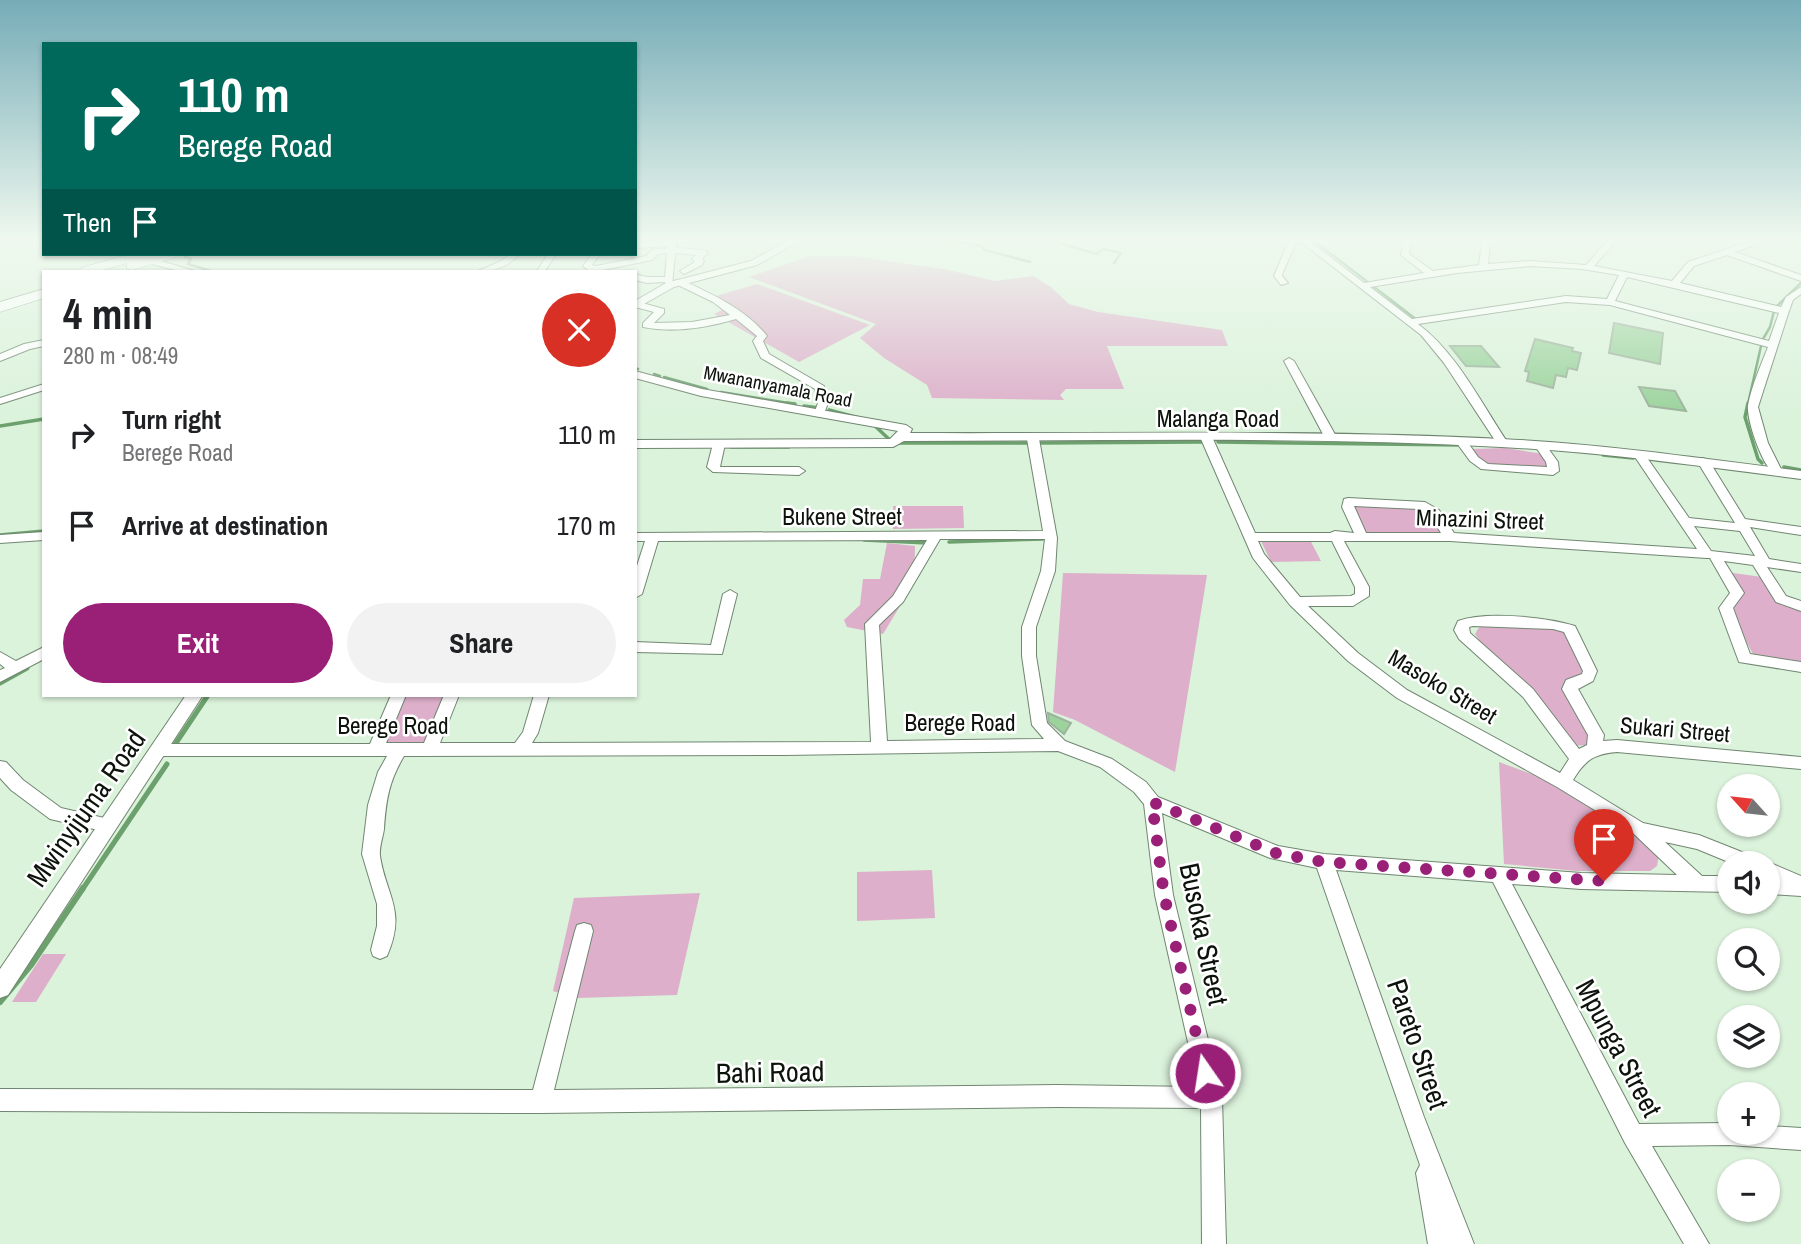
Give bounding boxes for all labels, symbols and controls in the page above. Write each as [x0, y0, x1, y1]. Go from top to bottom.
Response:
text: 110 m [178, 61, 290, 127]
icon: right [63, 70, 154, 161]
text: Berege Road [178, 124, 333, 167]
icon: arrive [126, 203, 164, 241]
text: Then [63, 205, 112, 240]
text: 4 min [63, 286, 153, 342]
button: close [542, 293, 616, 367]
text: 280 m · 08:49 [63, 340, 178, 371]
street label: Mwananyamala Road [702, 359, 854, 413]
text: Turn right [122, 402, 221, 437]
street label: Malanga Road [1157, 403, 1279, 434]
icon: right [63, 416, 101, 454]
text: 110 m [558, 417, 616, 452]
text: Berege Road [122, 437, 233, 468]
street label: Bukene Street [782, 501, 902, 532]
street label: Minazini Street [1416, 501, 1544, 537]
icon: arrive [63, 507, 101, 545]
text: Arrive at destination [122, 508, 328, 543]
text: 170 m [557, 508, 616, 543]
button: Exit [63, 603, 333, 683]
button: Share [347, 603, 616, 683]
street label: Masoko Street [1383, 641, 1503, 731]
street label: Berege Road [904, 707, 1016, 738]
street label: Sukari Street [1619, 709, 1731, 749]
street label: Berege Road [337, 710, 449, 741]
street label: Mwinyijuma Road [18, 722, 154, 894]
north arrow [1717, 774, 1780, 836]
map controls [1717, 774, 1780, 1222]
pin [1574, 809, 1634, 881]
icon: arrive [1585, 820, 1623, 858]
button: sound [1717, 851, 1780, 914]
street label: Busoka Street [1170, 860, 1238, 1008]
button: search [1717, 928, 1780, 991]
street label: Mpunga Street [1567, 973, 1671, 1123]
street label: Pareto Street [1378, 974, 1458, 1114]
button: layers [1717, 1005, 1780, 1068]
position arrow [1168, 1036, 1242, 1110]
street label: Bahi Road [715, 1052, 825, 1092]
button: + [1717, 1082, 1780, 1145]
button: − [1717, 1159, 1780, 1222]

